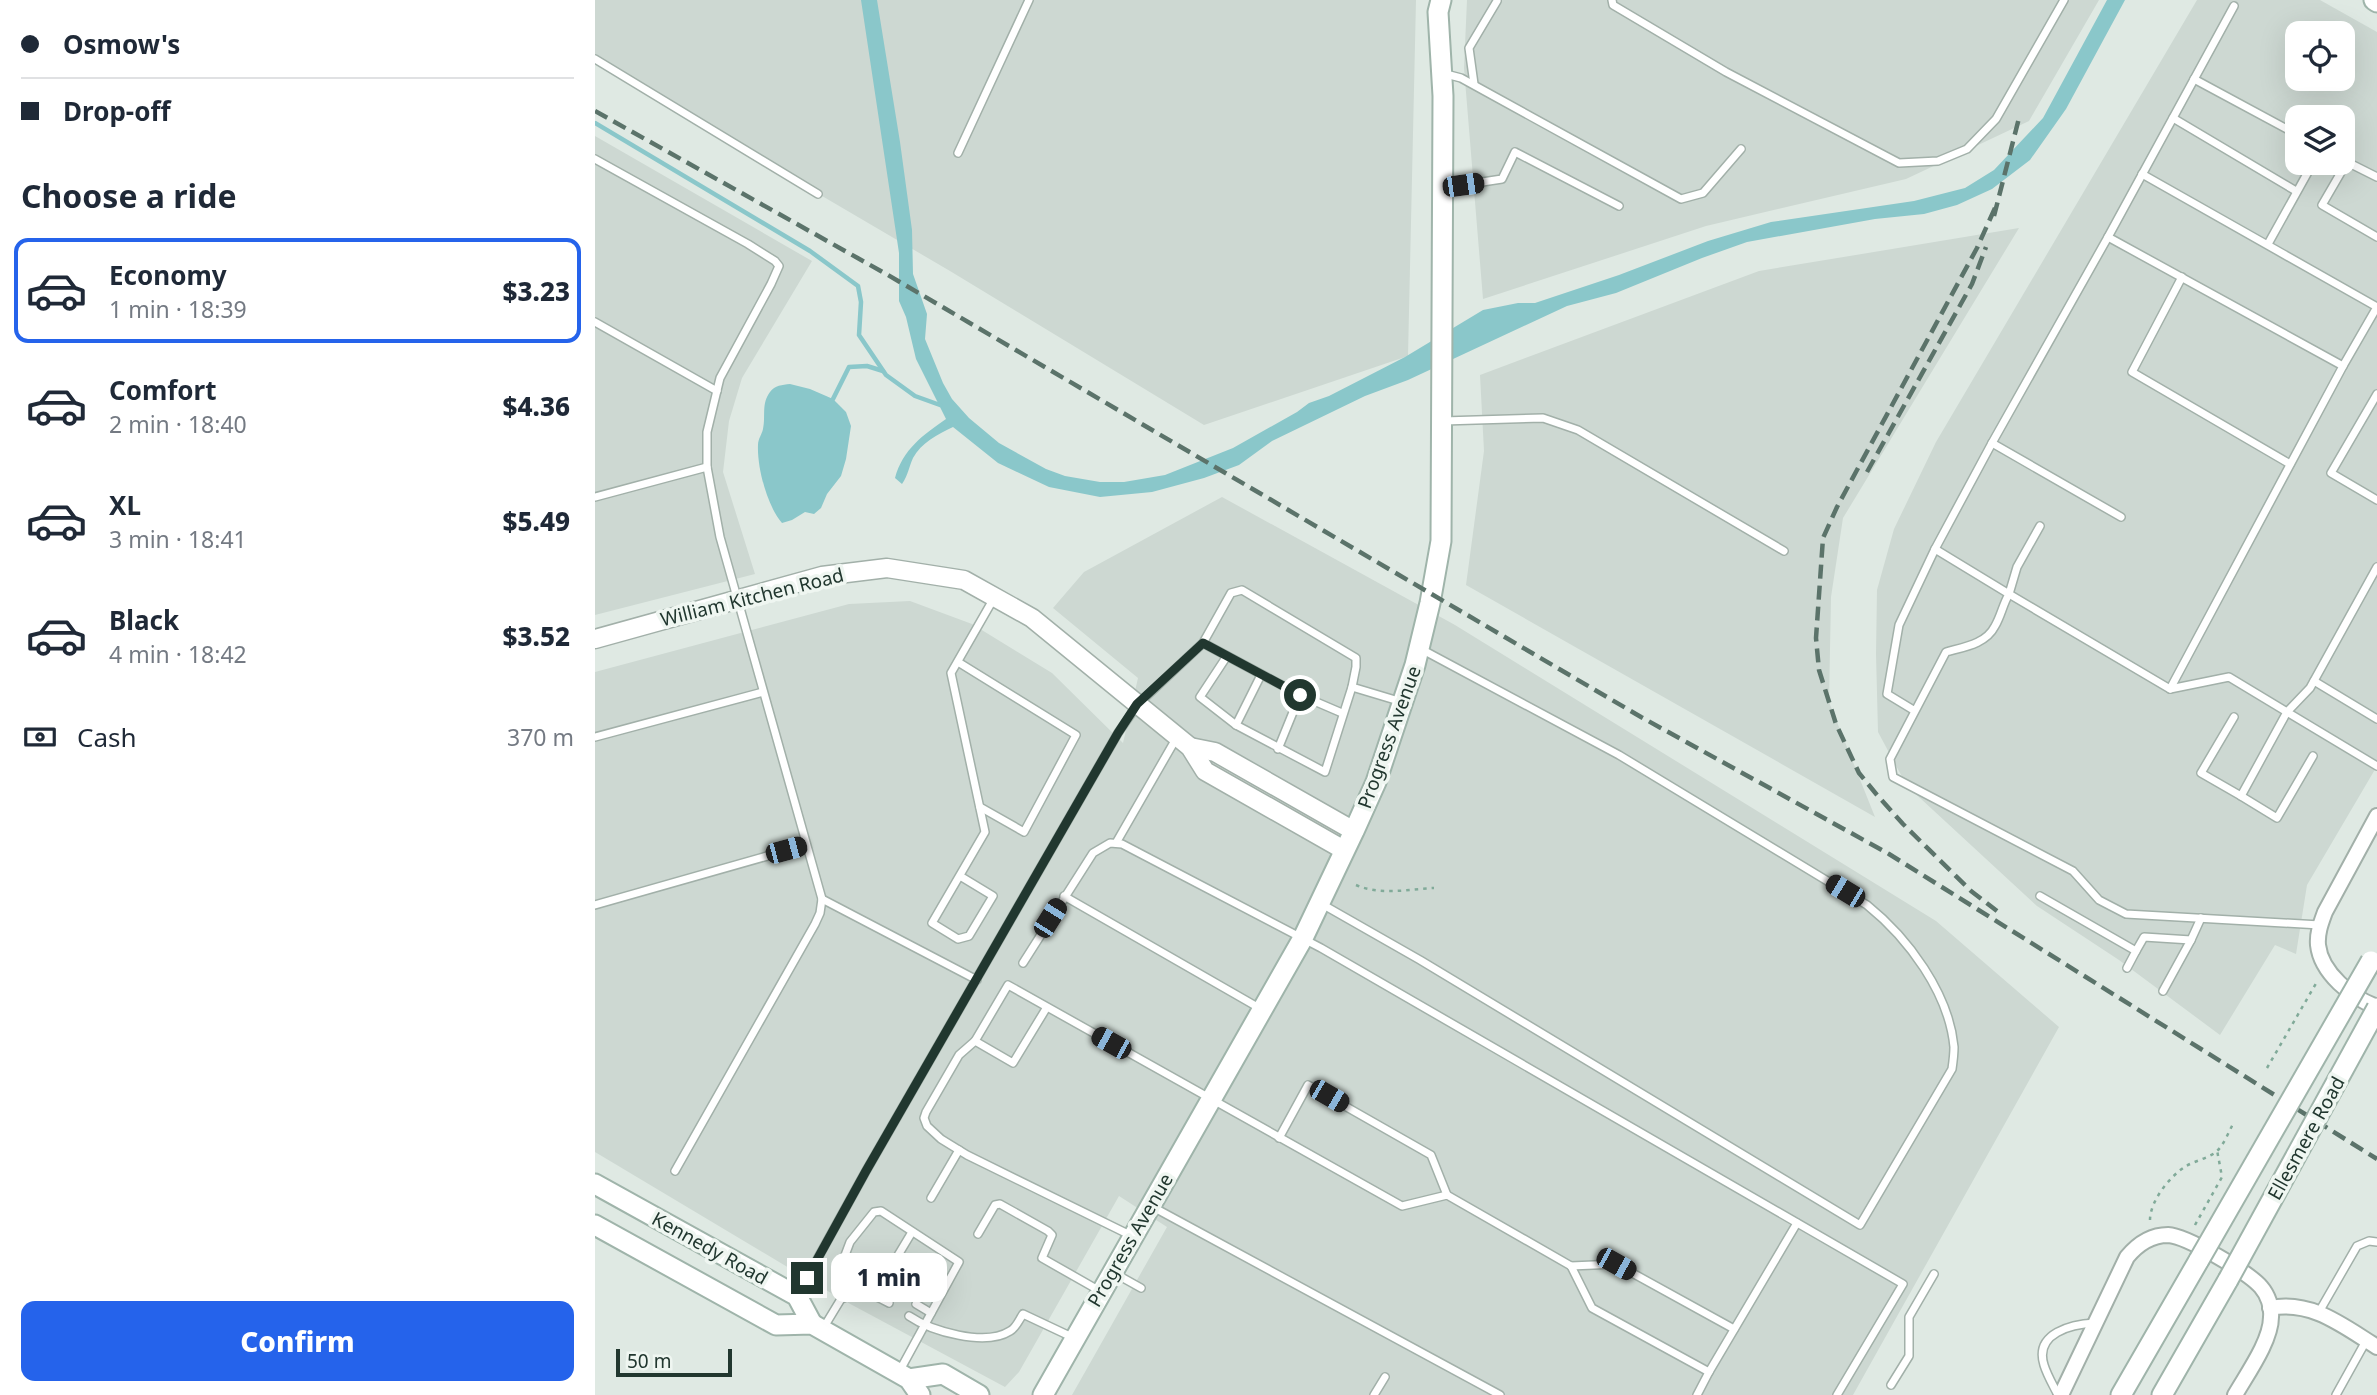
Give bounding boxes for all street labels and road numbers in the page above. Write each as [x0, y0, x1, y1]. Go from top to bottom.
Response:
street label: William Kitchen Road [658, 562, 846, 632]
street label: Progress Avenue [1351, 662, 1427, 812]
street label: Ellesmere Road [2261, 1072, 2351, 1204]
street label: Progress Avenue [1081, 1168, 1179, 1312]
street label: Kennedy Road [647, 1205, 773, 1291]

